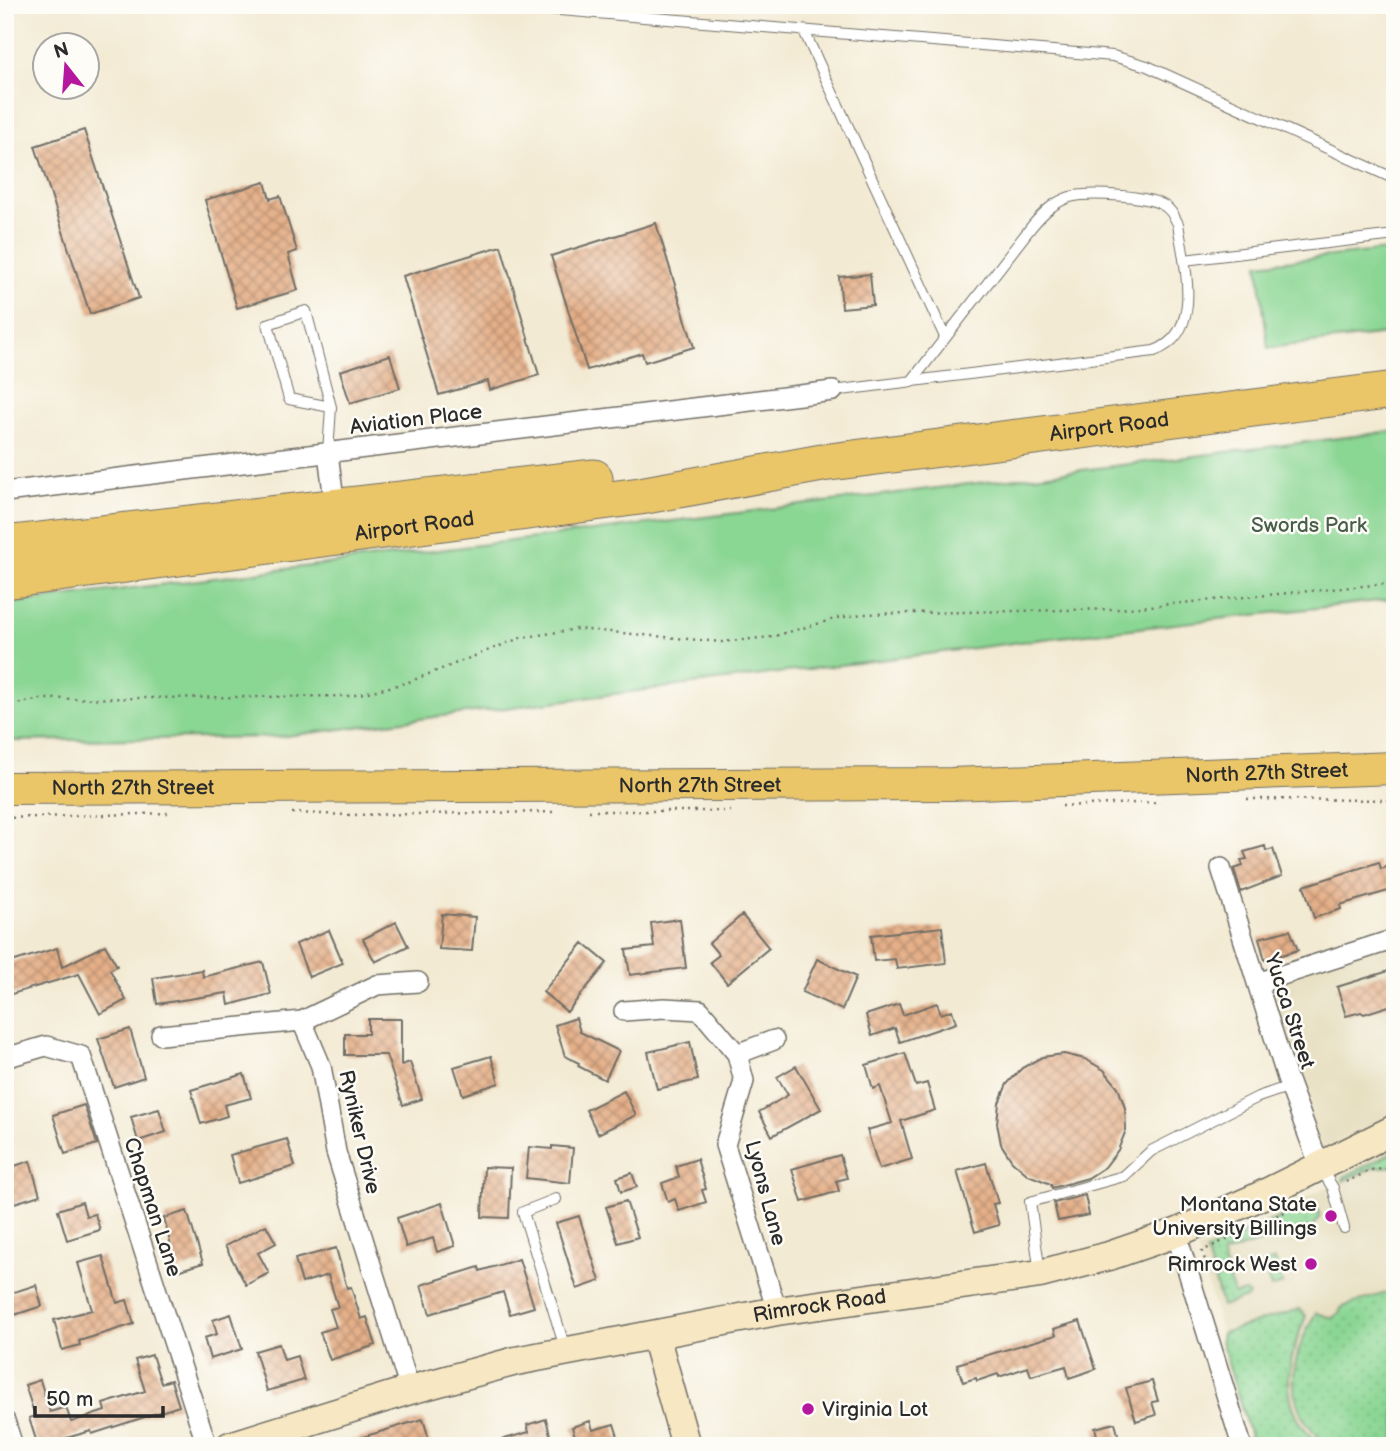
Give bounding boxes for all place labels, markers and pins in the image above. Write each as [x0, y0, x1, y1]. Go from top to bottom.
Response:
place label: Montana State University Billings [1152, 1192, 1317, 1241]
marker: Montana State University Billings [1323, 1208, 1339, 1224]
place label: Rimrock West [1167, 1252, 1298, 1277]
marker: Rimrock West [1303, 1256, 1319, 1272]
place label: Virginia Lot [822, 1397, 929, 1422]
marker: Virginia Lot [800, 1401, 816, 1417]

